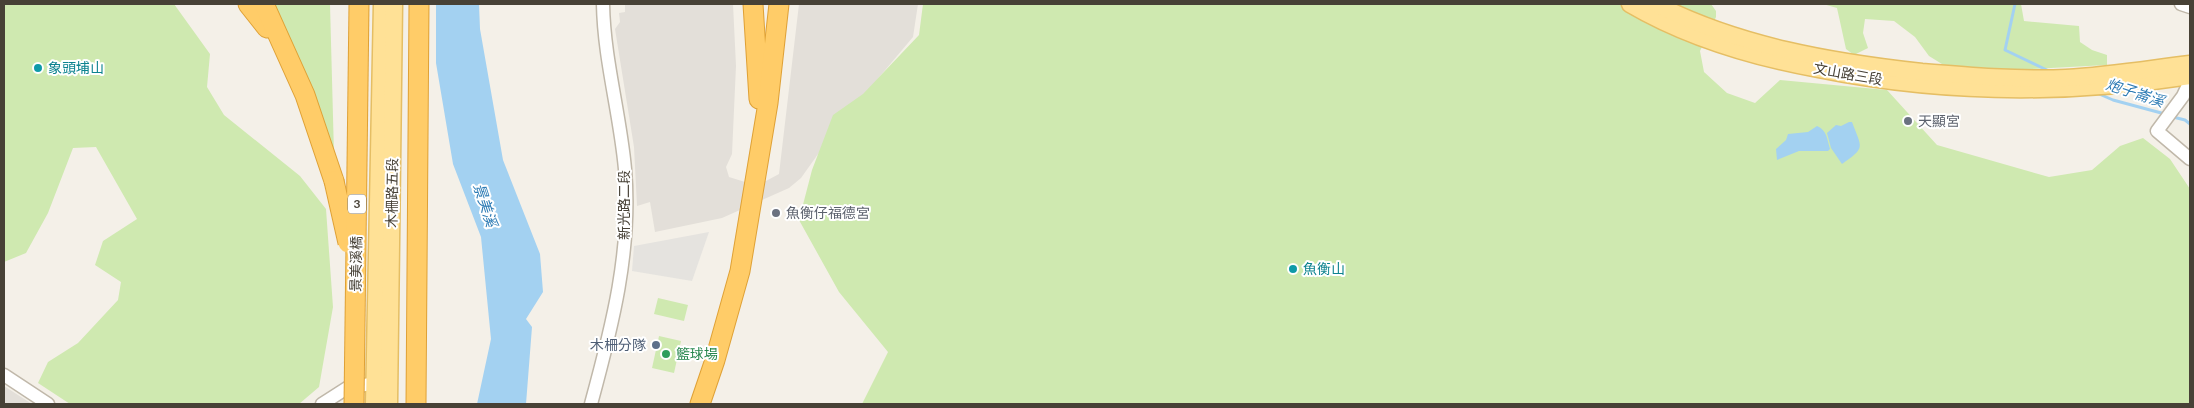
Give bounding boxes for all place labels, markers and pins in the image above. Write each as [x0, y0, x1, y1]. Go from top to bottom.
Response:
place label: 象頭埔山 [48, 59, 104, 76]
marker: 象頭埔山 [32, 62, 44, 74]
place label: 天顯宮 [1918, 112, 1960, 129]
marker: 天顯宮 [1902, 115, 1914, 127]
place label: 魚衡仔福德宮 [786, 204, 870, 221]
marker: 魚衡仔福德宮 [770, 207, 782, 219]
place label: 魚衡山 [1303, 260, 1345, 277]
marker: 魚衡山 [1287, 263, 1299, 275]
place label: 木柵分隊 [590, 336, 646, 353]
marker: 木柵分隊 [650, 339, 662, 351]
place label: 籃球場 [676, 345, 718, 362]
marker: 籃球場 [660, 348, 672, 360]

